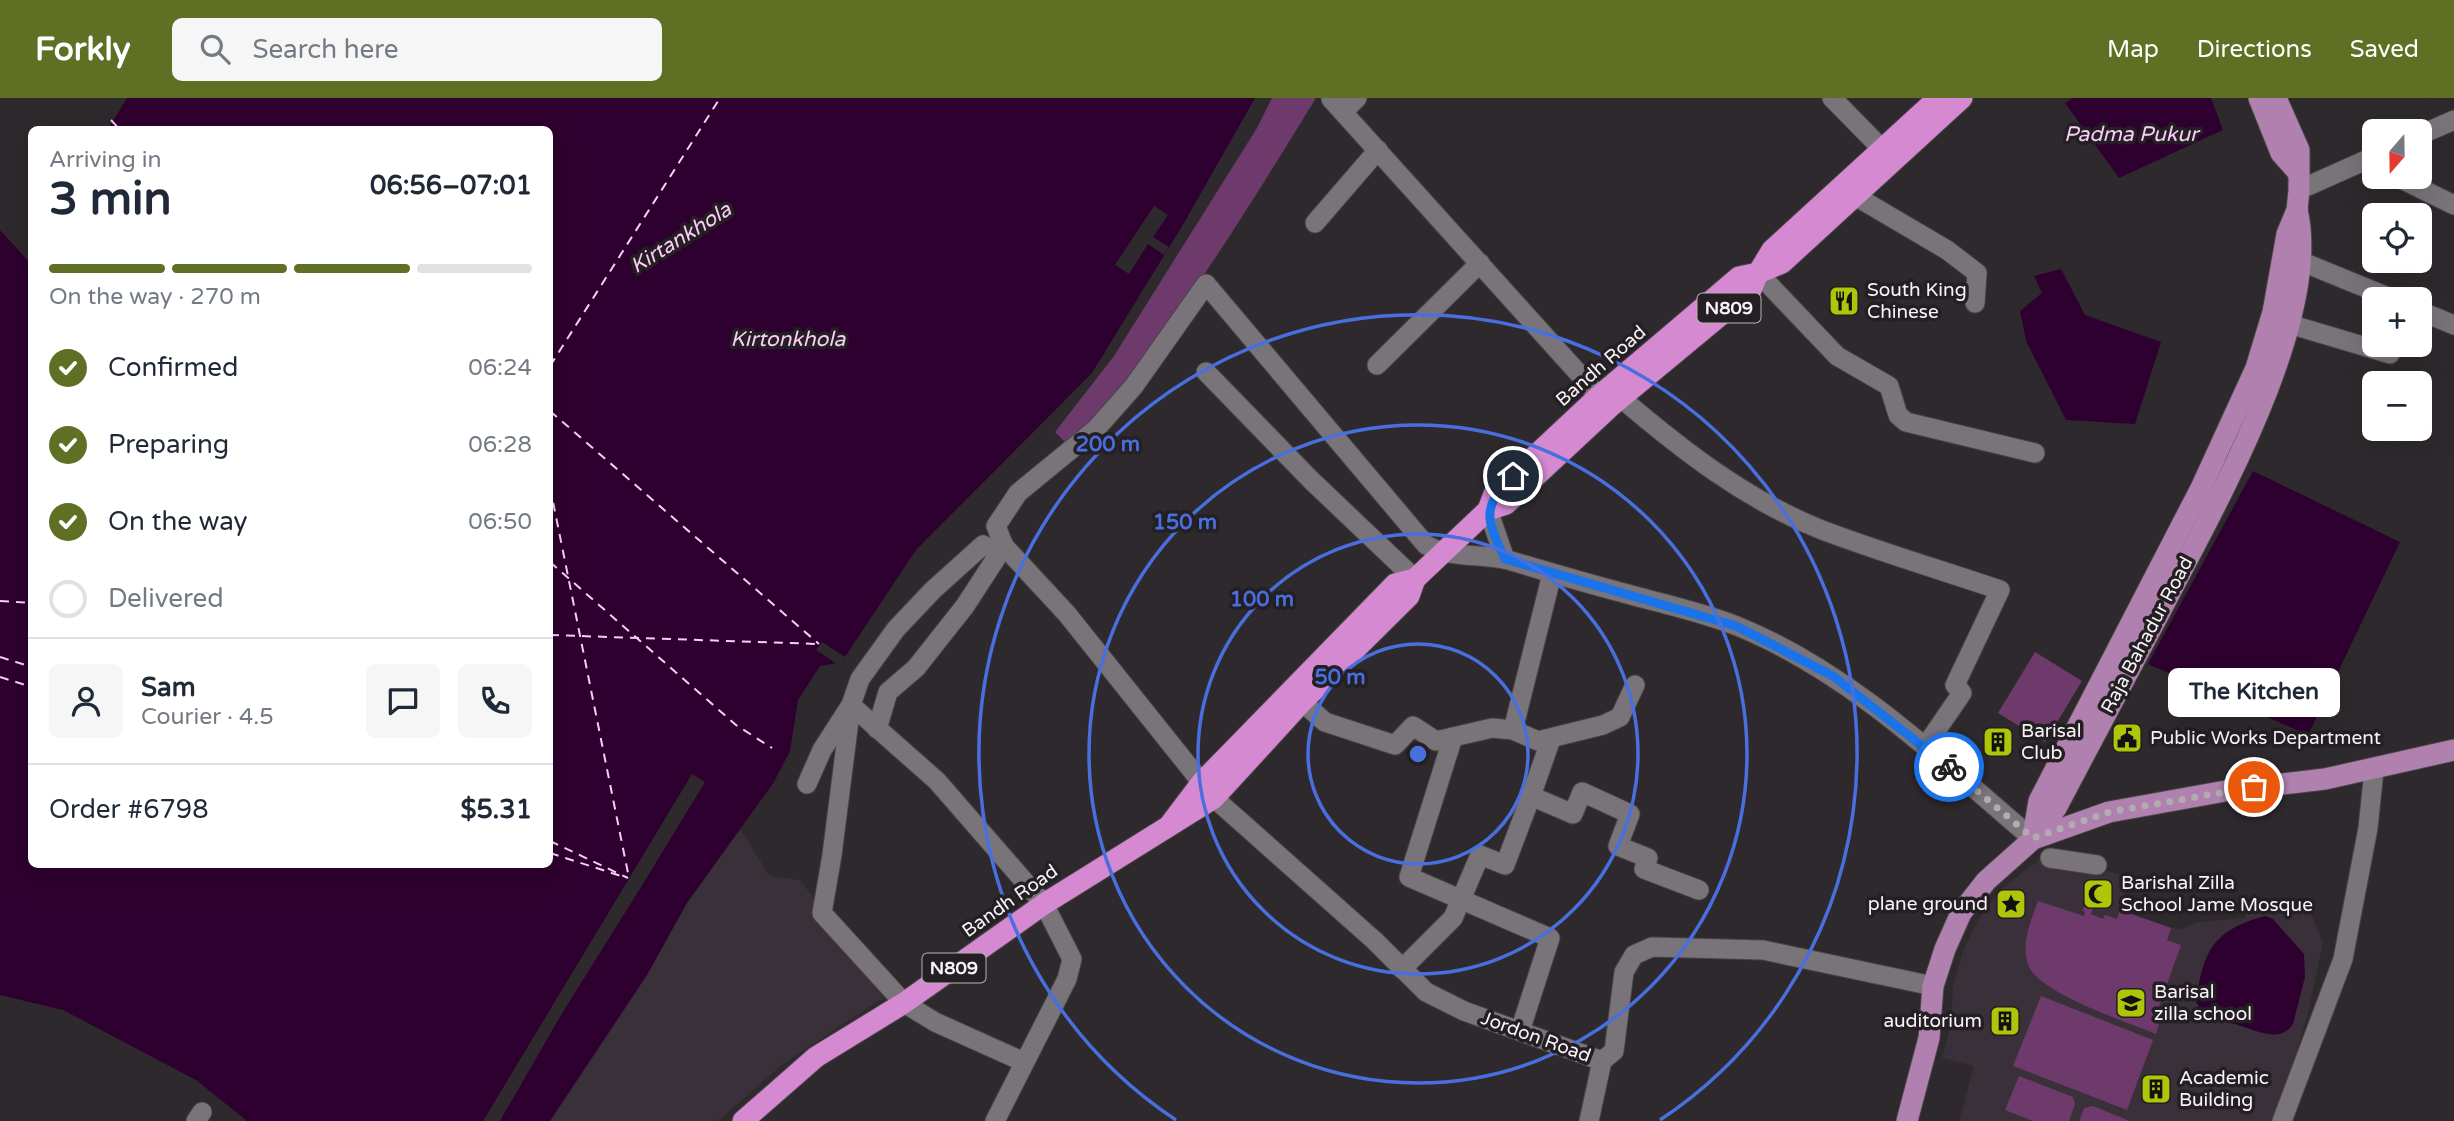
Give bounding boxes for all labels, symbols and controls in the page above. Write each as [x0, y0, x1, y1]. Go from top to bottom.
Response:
search box [172, 18, 662, 81]
text: Forkly [35, 30, 130, 69]
icon: search [196, 30, 234, 68]
text: Search here [252, 34, 399, 65]
text: Map [2107, 35, 2159, 64]
text: Directions [2197, 35, 2312, 64]
text: Saved [2350, 35, 2419, 64]
north arrow [2362, 119, 2432, 189]
map controls [2362, 119, 2432, 441]
water label: Padma Pukur [2064, 122, 2201, 147]
text: Arriving in [49, 146, 162, 174]
text: 06:56–07:01 [370, 170, 532, 201]
text: 3 min [49, 172, 172, 227]
water label: Kirtankhola [626, 197, 737, 279]
button: locate [2362, 203, 2432, 273]
place label: South King Chinese [1867, 279, 1967, 323]
text: On the way · 270 m [49, 283, 261, 311]
restaurant icon: South King Chinese [1827, 284, 1861, 318]
button: + [2362, 287, 2432, 357]
road number: N809 [1698, 294, 1760, 322]
street label: Bandh Road [1552, 321, 1650, 411]
water label: Kirtonkhola [731, 327, 847, 352]
icon: check [49, 349, 87, 387]
text: Confirmed [108, 352, 238, 383]
text: 06:24 [468, 354, 532, 382]
button: − [2362, 371, 2432, 441]
icon: check [49, 426, 87, 464]
text: Preparing [108, 429, 229, 460]
text: 06:28 [468, 431, 532, 459]
text: 200 m [1076, 432, 1140, 457]
pin [1483, 446, 1543, 506]
icon: home [1494, 457, 1532, 495]
icon: check [49, 503, 87, 541]
text: On the way [108, 506, 248, 537]
text: 06:50 [468, 508, 532, 536]
text: 150 m [1153, 510, 1217, 535]
street label: Raja Bahadur Road [2096, 553, 2198, 717]
text: Delivered [108, 583, 224, 614]
text: 100 m [1230, 587, 1294, 612]
button: person [49, 664, 123, 738]
button: chat [366, 664, 440, 738]
button: phone [458, 664, 532, 738]
text: 50 m [1314, 665, 1366, 690]
callout: The Kitchen [2168, 668, 2340, 717]
text: Sam [141, 672, 196, 703]
text: The Kitchen [2189, 678, 2319, 706]
text: Courier · 4.5 [141, 703, 274, 731]
place label: Barisal Club [2021, 720, 2081, 764]
public building icon: Public Works Department [2110, 721, 2144, 755]
building icon: Barisal Club [1981, 725, 2015, 759]
place label: Public Works Department [2150, 727, 2381, 749]
courier [1914, 732, 1984, 802]
centre of rings [1406, 742, 1430, 766]
icon: bike [1930, 748, 1968, 786]
pin [2224, 757, 2284, 817]
icon: bag [2235, 768, 2273, 806]
text: Order #6798 [49, 794, 209, 825]
text: $5.31 [460, 794, 532, 825]
street label: Bandh Road [958, 860, 1062, 942]
place label: Barishal Zilla School Jame Mosque [2121, 872, 2313, 916]
mosque icon: Barishal Zilla School Jame Mosque [2081, 877, 2115, 911]
place icon: plane ground [1994, 887, 2028, 921]
place label: plane ground [1868, 893, 1988, 915]
road number: N809 [922, 954, 986, 982]
place label: Barisal zilla school [2154, 981, 2252, 1025]
school or university icon: Barisal zilla school [2114, 986, 2148, 1020]
building icon: auditorium [1988, 1004, 2022, 1038]
street label: Jordon Road [1478, 1007, 1594, 1067]
place label: auditorium [1883, 1010, 1982, 1032]
place label: Academic Building [2179, 1067, 2269, 1111]
building icon: Academic Building [2139, 1072, 2173, 1106]

